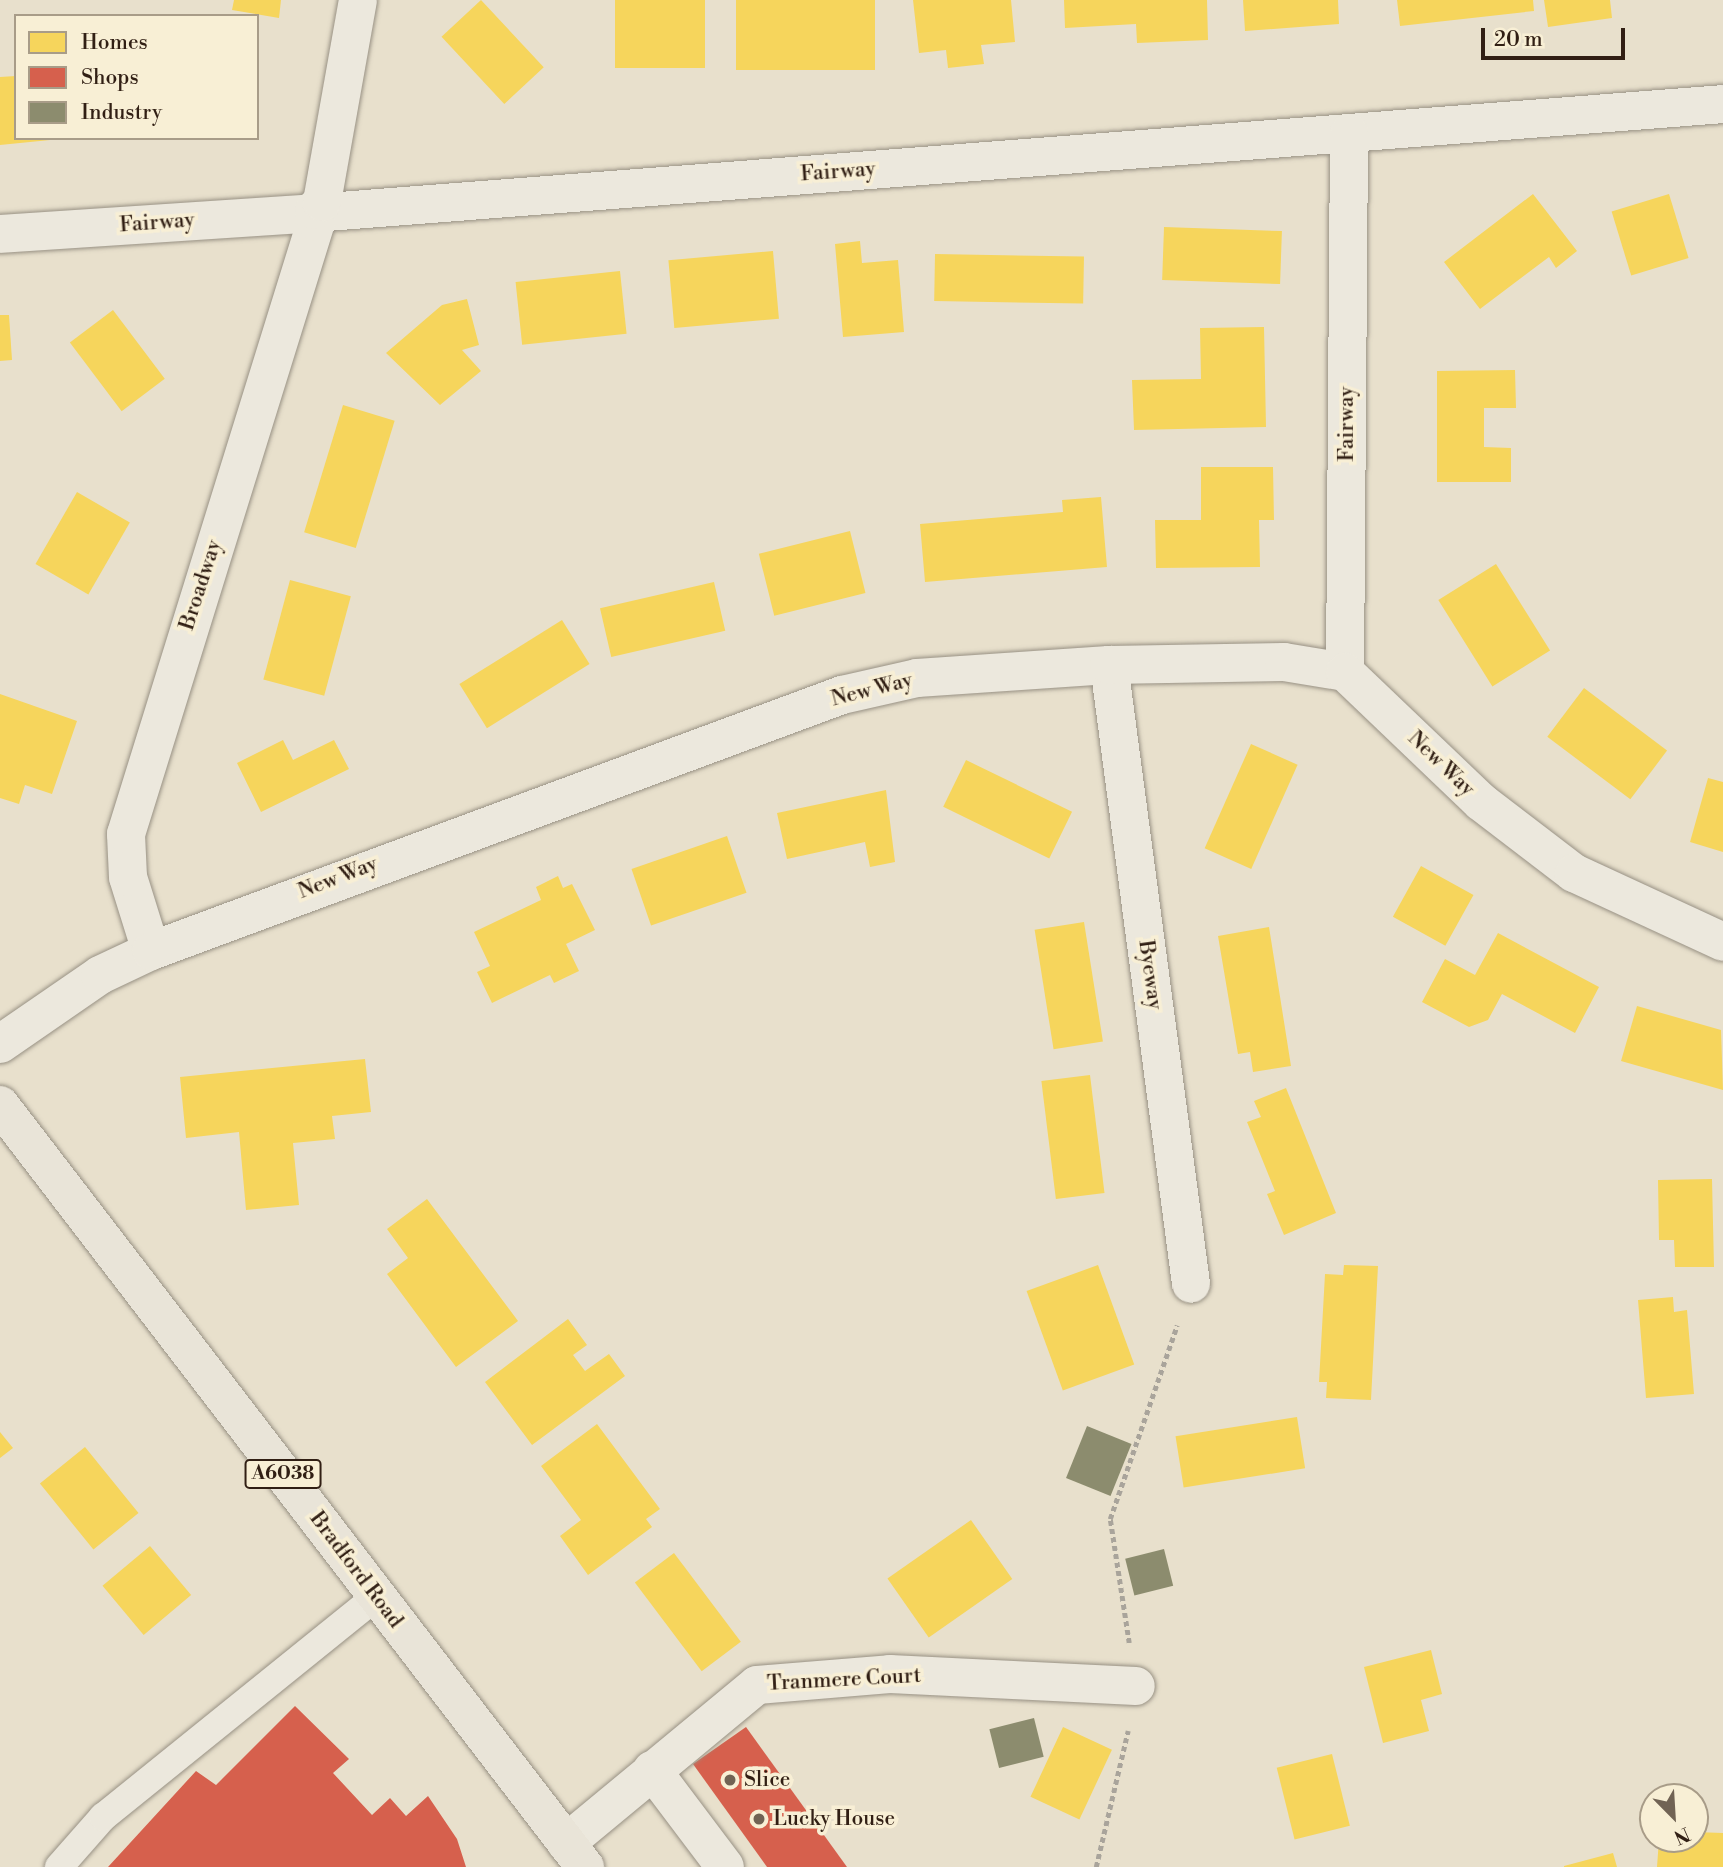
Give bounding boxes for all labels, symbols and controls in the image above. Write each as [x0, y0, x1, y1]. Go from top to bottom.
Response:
legend [14, 14, 259, 140]
scale bar [1485, 14, 1628, 58]
text: 20 m [1494, 27, 1543, 53]
text: Homes [81, 30, 148, 56]
text: Shops [81, 65, 139, 91]
text: Industry [81, 100, 162, 126]
street label: Fairway [800, 157, 876, 187]
street label: Fairway [119, 208, 195, 238]
street label: Fairway [1334, 386, 1360, 462]
street label: Broadway [175, 537, 227, 633]
street label: New Way [829, 668, 915, 712]
street label: New Way [1402, 726, 1480, 802]
street label: New Way [295, 851, 381, 905]
street label: Byeway [1133, 939, 1167, 1011]
road number: A6038 [244, 1458, 322, 1490]
street label: Bradford Road [304, 1507, 408, 1633]
street label: Tranmere Court [766, 1663, 922, 1697]
place label: Slice [744, 1767, 790, 1793]
marker: Slice [722, 1772, 738, 1788]
north arrow [1639, 1783, 1709, 1853]
place label: Lucky House [773, 1806, 895, 1832]
marker: Lucky House [751, 1811, 767, 1827]
text: N [1670, 1821, 1693, 1849]

